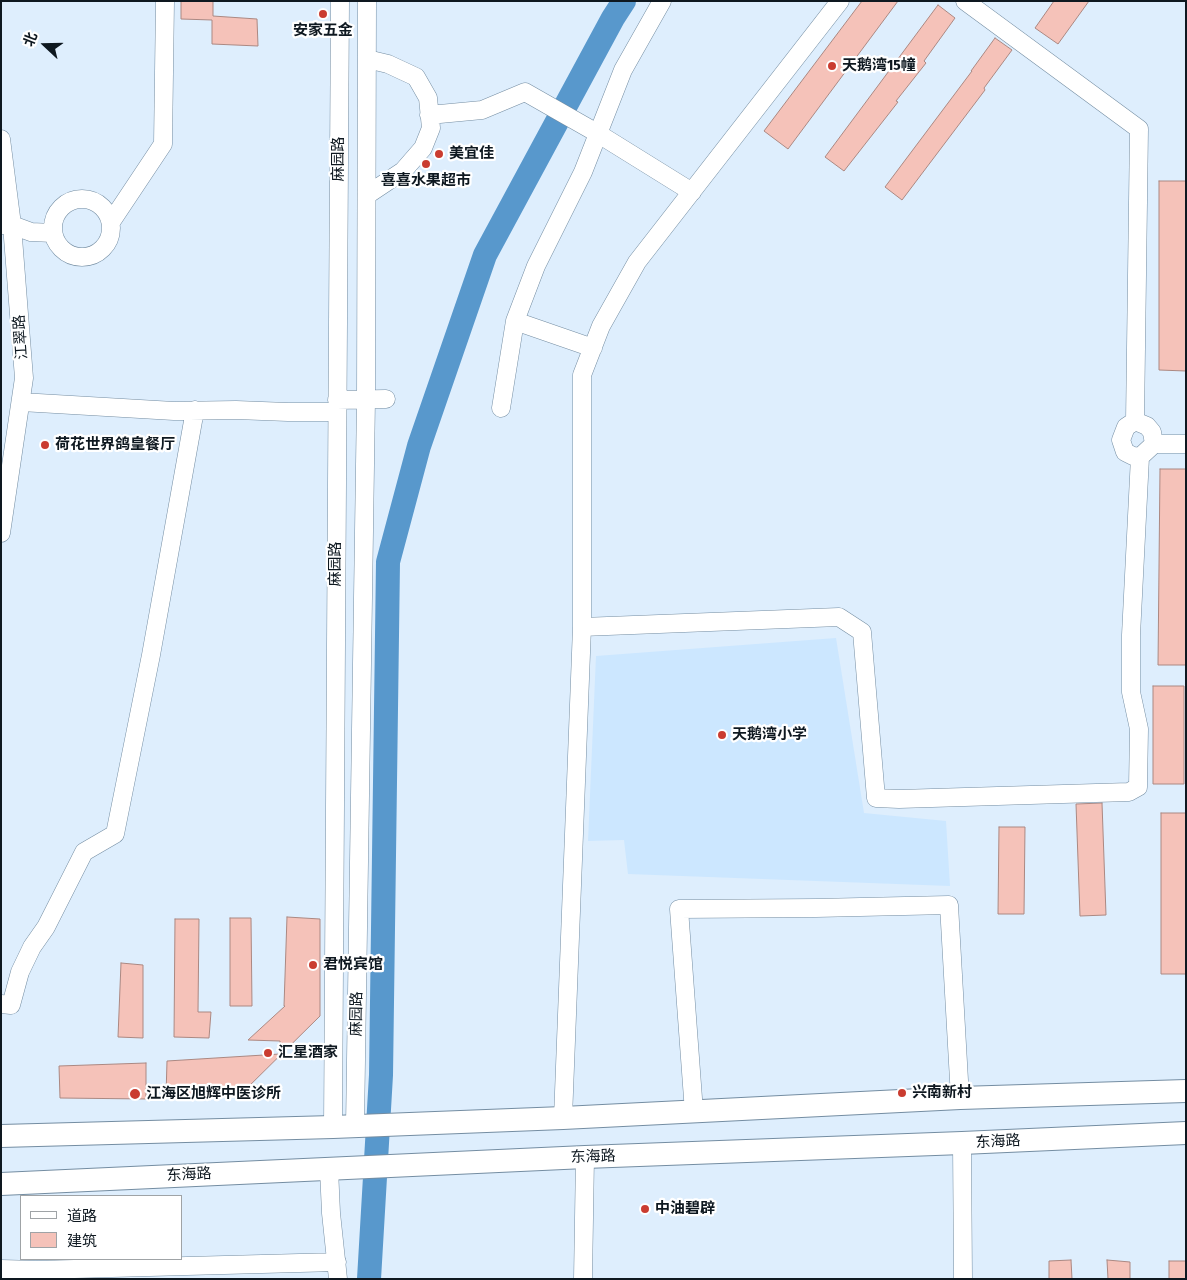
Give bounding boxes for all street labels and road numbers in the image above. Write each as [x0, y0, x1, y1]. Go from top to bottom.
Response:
street label: 麻园路 [330, 137, 348, 181]
street label: 江翠路 [10, 314, 32, 360]
street label: 麻园路 [327, 542, 345, 586]
street label: 麻园路 [348, 991, 366, 1037]
street label: 东海路 [975, 1132, 1021, 1152]
street label: 东海路 [570, 1147, 616, 1167]
street label: 东海路 [166, 1165, 212, 1185]

